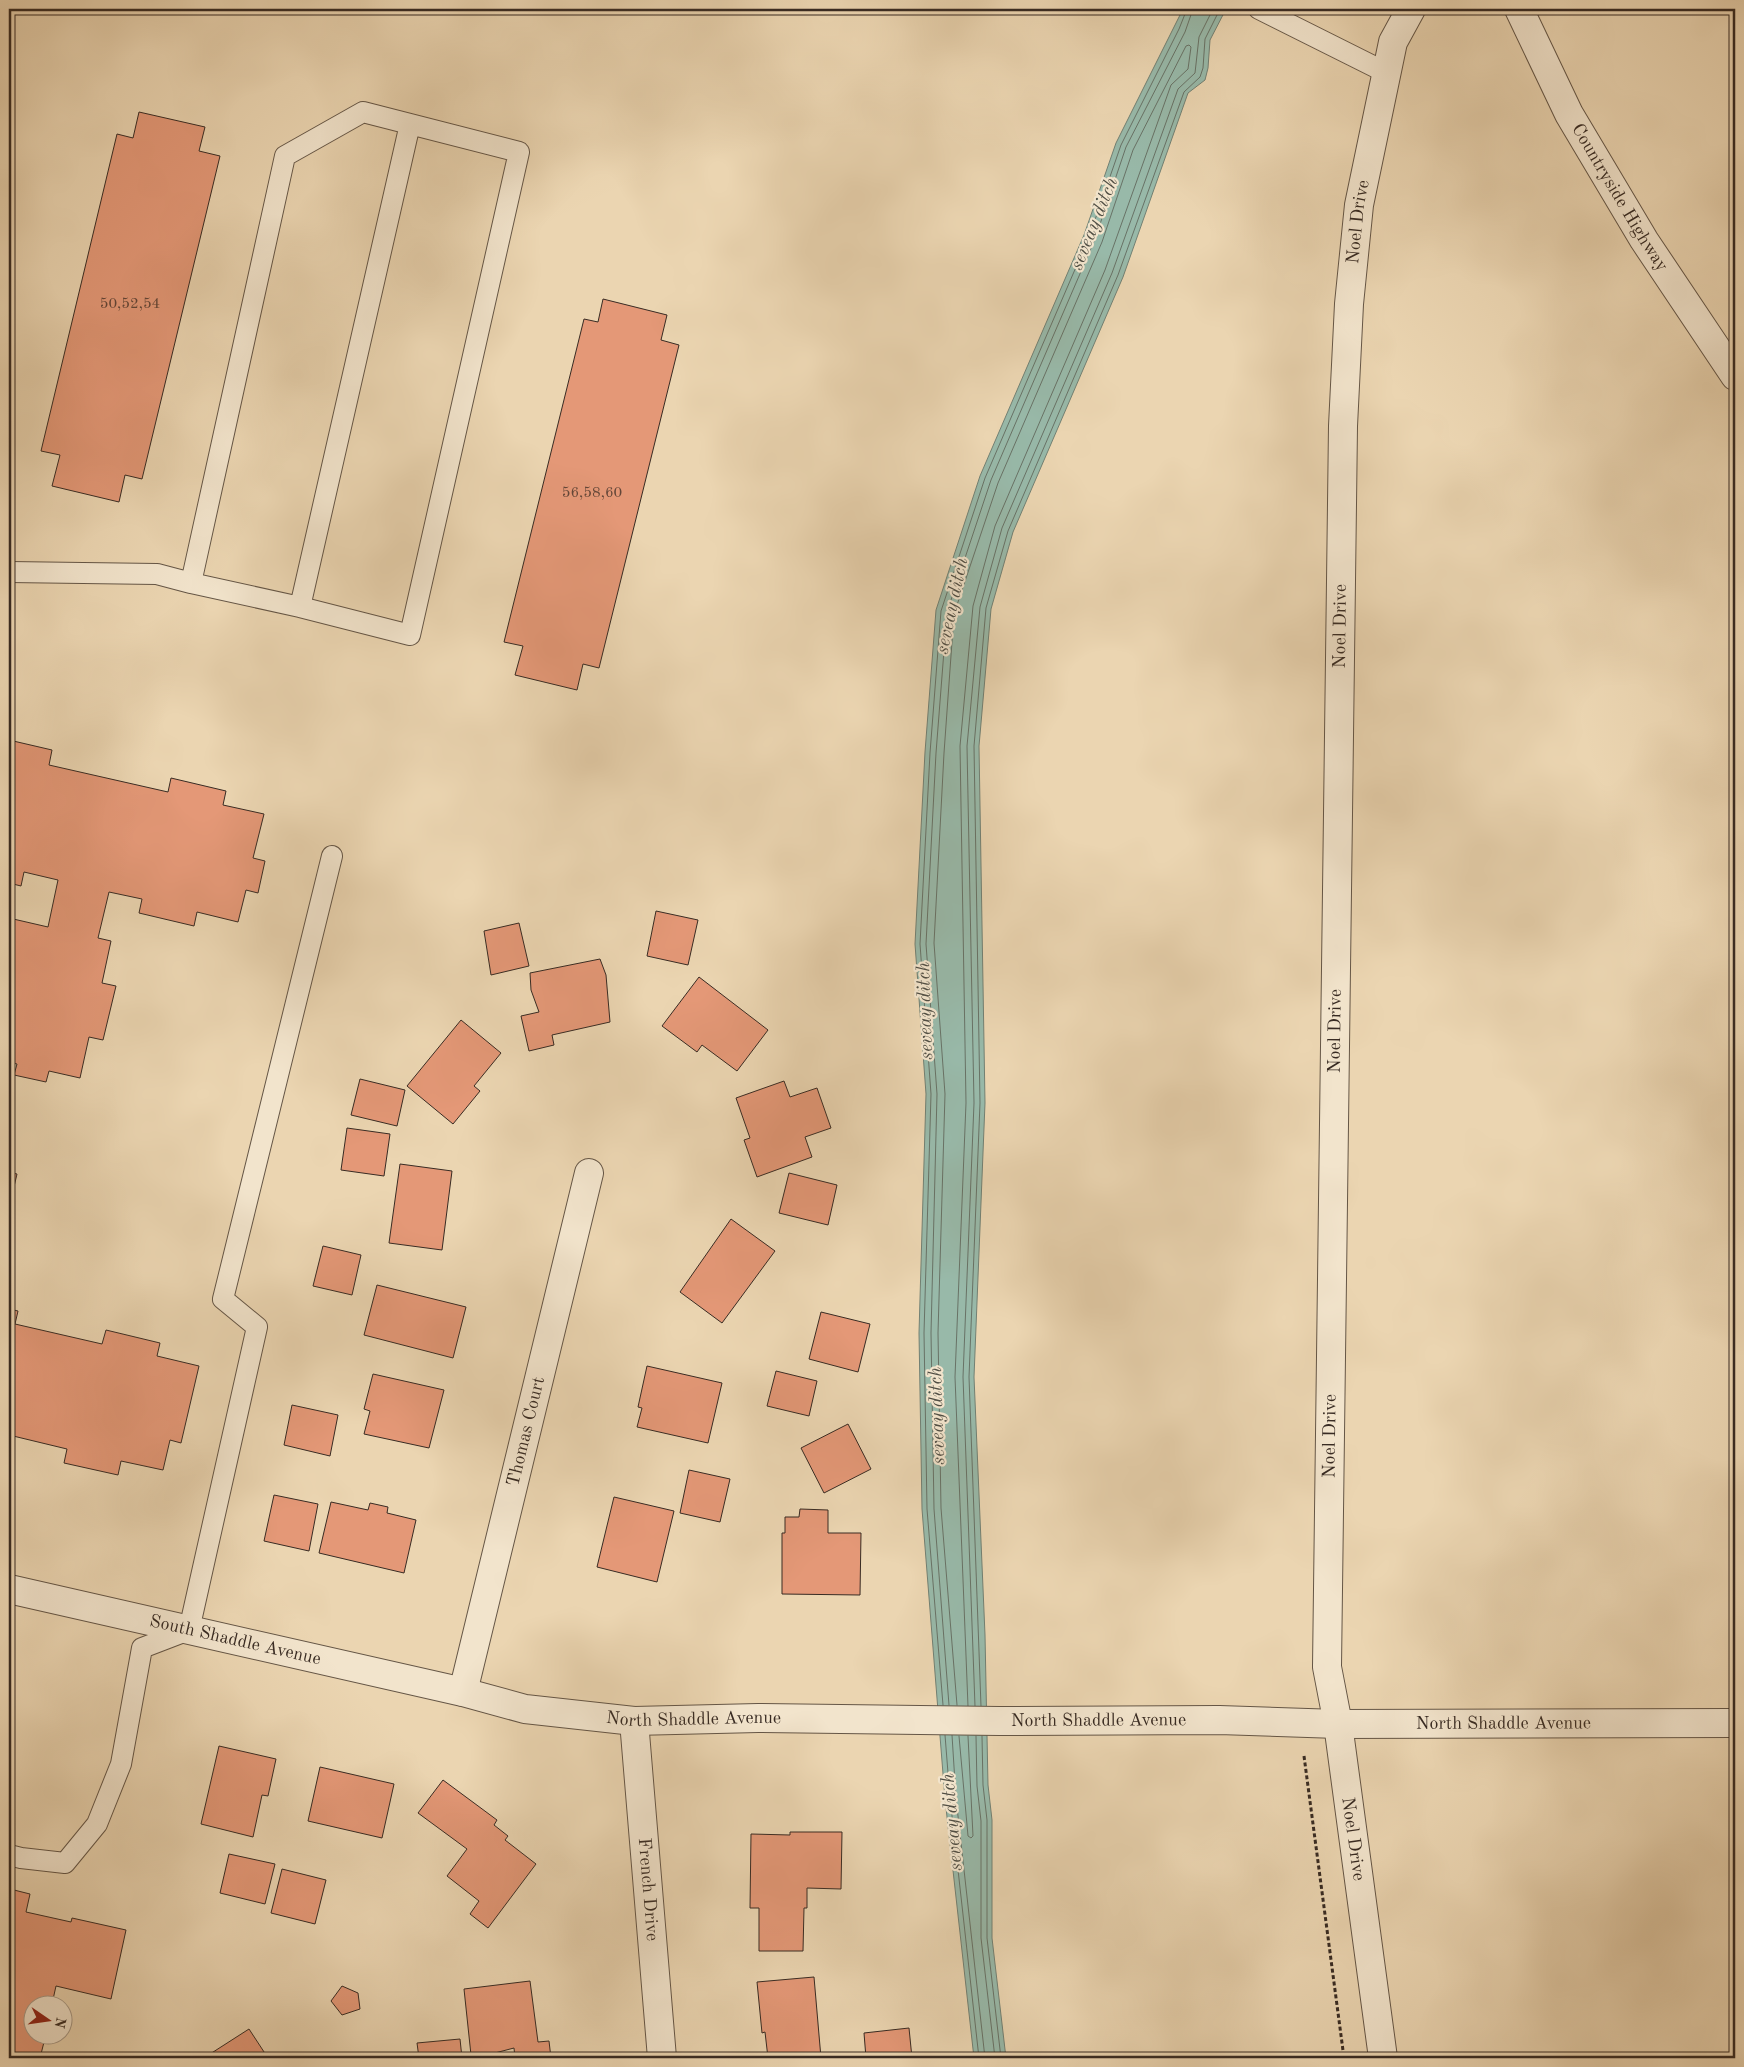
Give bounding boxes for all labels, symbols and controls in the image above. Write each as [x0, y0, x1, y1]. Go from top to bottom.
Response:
street label: Countryside Highway [1568, 121, 1672, 275]
water label: seveay ditch [1068, 175, 1122, 273]
street label: Noel Drive [1344, 178, 1373, 265]
house number: 50,52,54 [100, 297, 160, 312]
house number: 56,58,60 [562, 486, 622, 501]
water label: seveay ditch [934, 556, 973, 656]
street label: Noel Drive [1331, 584, 1350, 668]
water label: seveay ditch [915, 961, 937, 1060]
street label: Noel Drive [1326, 989, 1345, 1073]
water label: seveay ditch [927, 1366, 949, 1465]
street label: Thomas Court [504, 1375, 548, 1488]
street label: Noel Drive [1320, 1394, 1340, 1478]
street label: South Shaddle Avenue [148, 1612, 323, 1668]
street label: North Shaddle Avenue [605, 1709, 781, 1730]
street label: North Shaddle Avenue [1011, 1711, 1186, 1730]
street label: North Shaddle Avenue [1416, 1714, 1591, 1733]
water label: seveay ditch [939, 1772, 967, 1872]
street label: Noel Drive [1338, 1796, 1368, 1882]
street label: French Drive [635, 1837, 661, 1942]
north arrow [22, 1994, 72, 2044]
text: N [52, 2016, 68, 2030]

